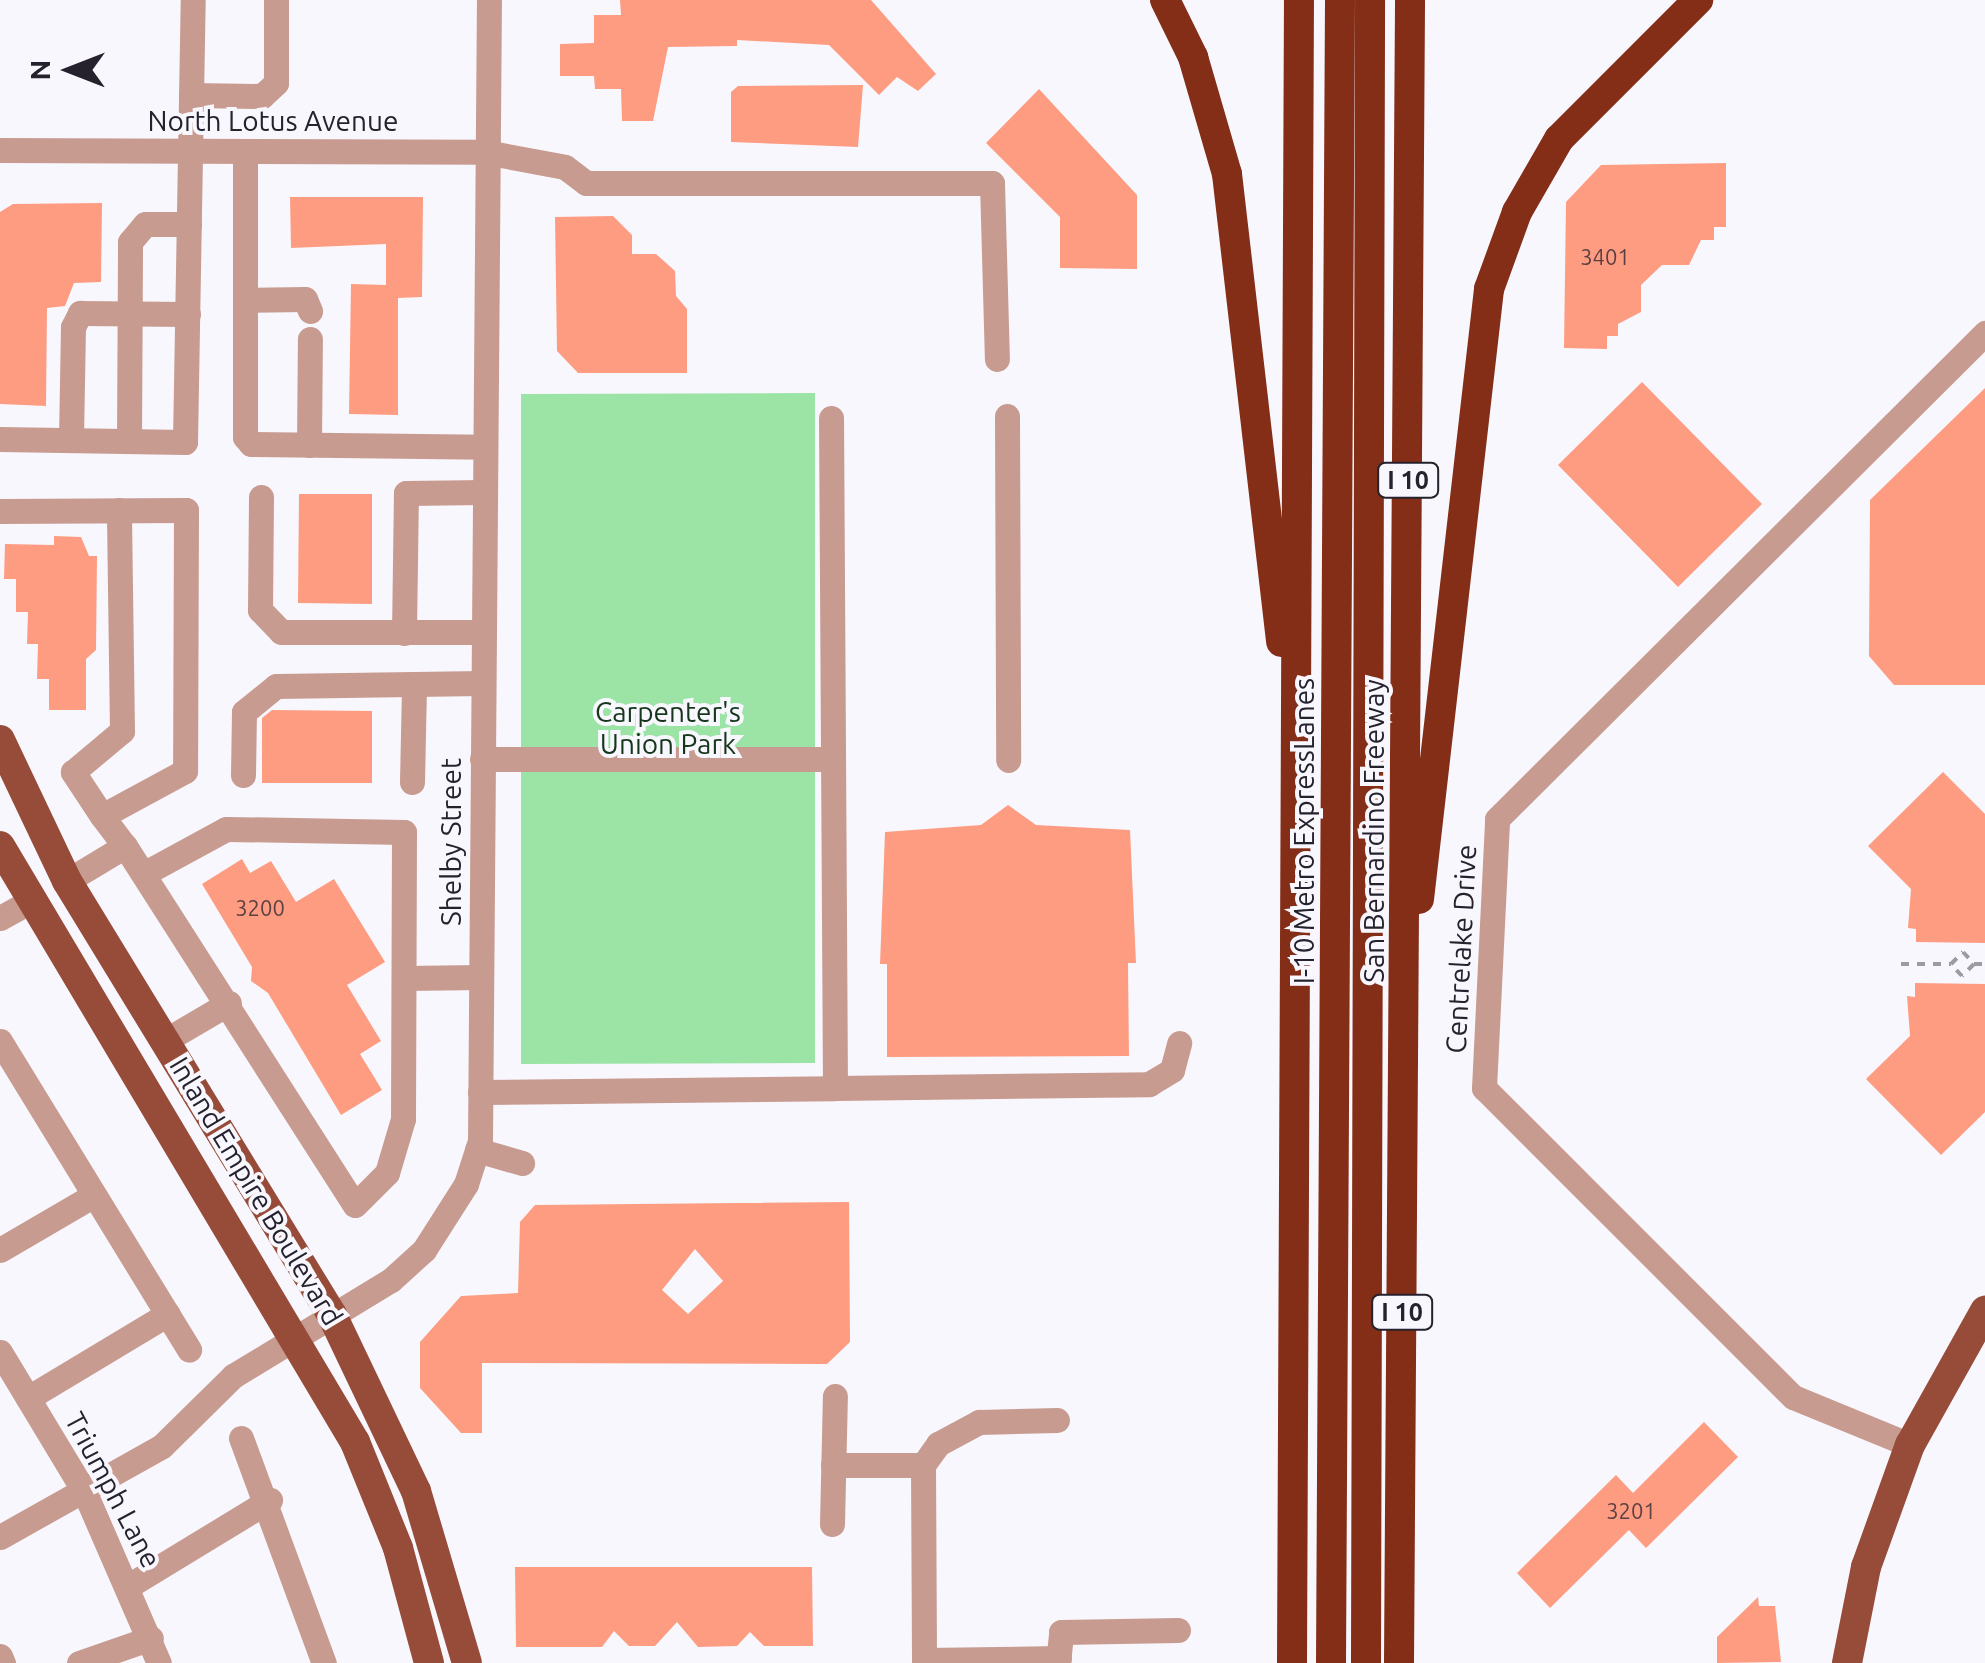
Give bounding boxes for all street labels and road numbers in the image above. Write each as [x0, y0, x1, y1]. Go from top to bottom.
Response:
street label: North Lotus Avenue [148, 104, 398, 138]
road number: I 10 [1376, 460, 1440, 500]
street label: I-10 Metro ExpressLanes [1287, 678, 1321, 984]
street label: San Bernardino Freeway [1357, 679, 1391, 983]
street label: Shelby Street [434, 758, 468, 926]
street label: Centrelake Drive [1439, 844, 1483, 1054]
street label: Inland Empire Boulevard [163, 1051, 349, 1331]
road number: I 10 [1370, 1292, 1434, 1332]
street label: Triumph Lane [58, 1407, 168, 1573]

